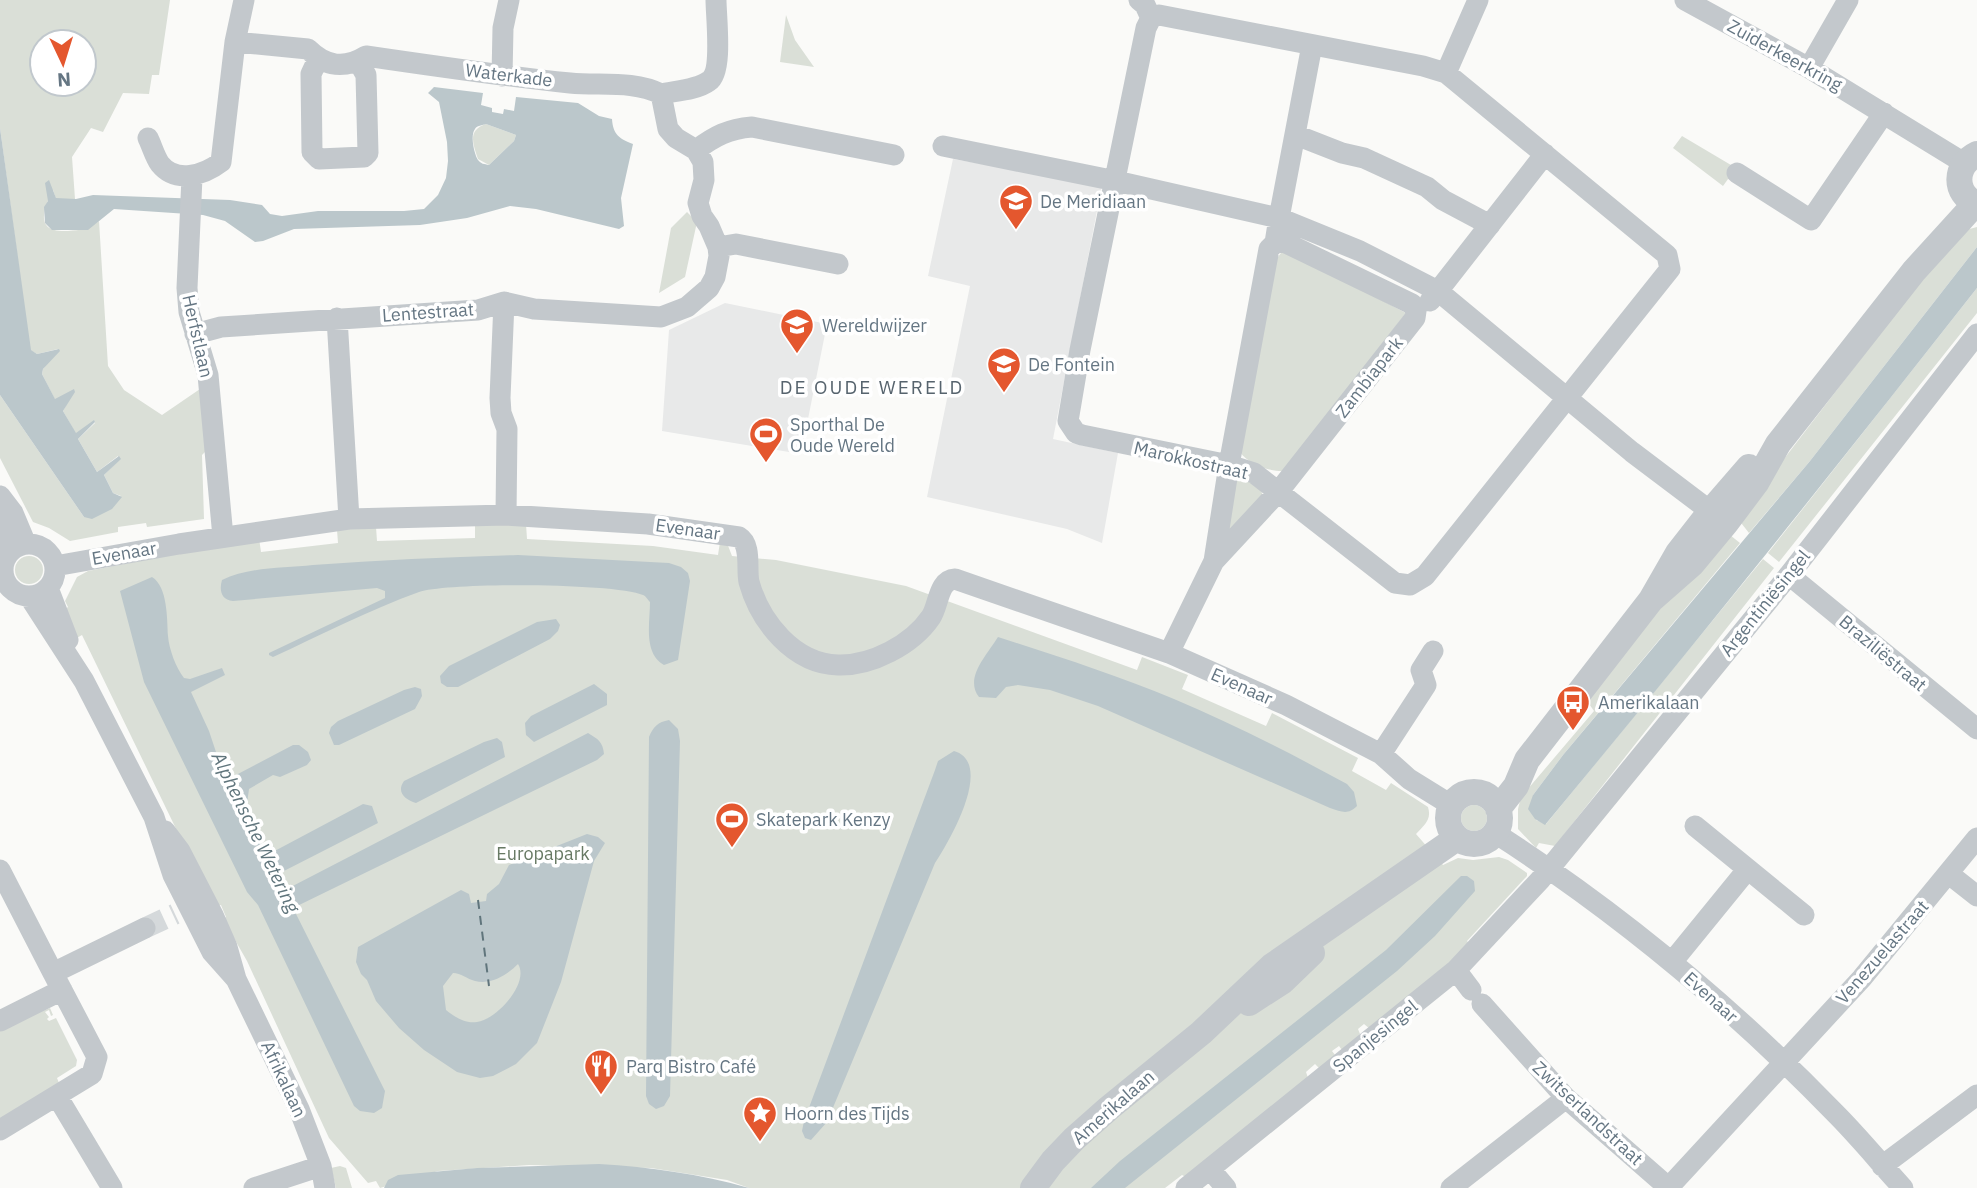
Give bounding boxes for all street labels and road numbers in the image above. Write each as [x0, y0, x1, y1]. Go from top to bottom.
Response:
street label: Zuiderkeerkring [1724, 14, 1847, 96]
street label: Waterkade [464, 58, 554, 92]
street label: Herfstlaan [177, 292, 219, 380]
street label: Lentestraat [381, 297, 475, 327]
street label: Zambiapark [1330, 332, 1408, 422]
street label: Marokkostraat [1132, 436, 1250, 484]
street label: Evenaar [654, 513, 722, 545]
street label: Evenaar [90, 536, 158, 570]
street label: Argentiniësingel [1715, 545, 1815, 661]
street label: Braziliëstraat [1835, 610, 1931, 696]
street label: Evenaar [1208, 662, 1277, 710]
street label: Venezuelastraat [1831, 895, 1933, 1009]
street label: Evenaar [1679, 967, 1743, 1028]
street label: Spanjesingel [1328, 995, 1422, 1077]
street label: Afrikalaan [256, 1037, 312, 1121]
street label: Zwitserlandstraat [1528, 1056, 1648, 1170]
street label: Amerikalaan [1067, 1065, 1159, 1149]

